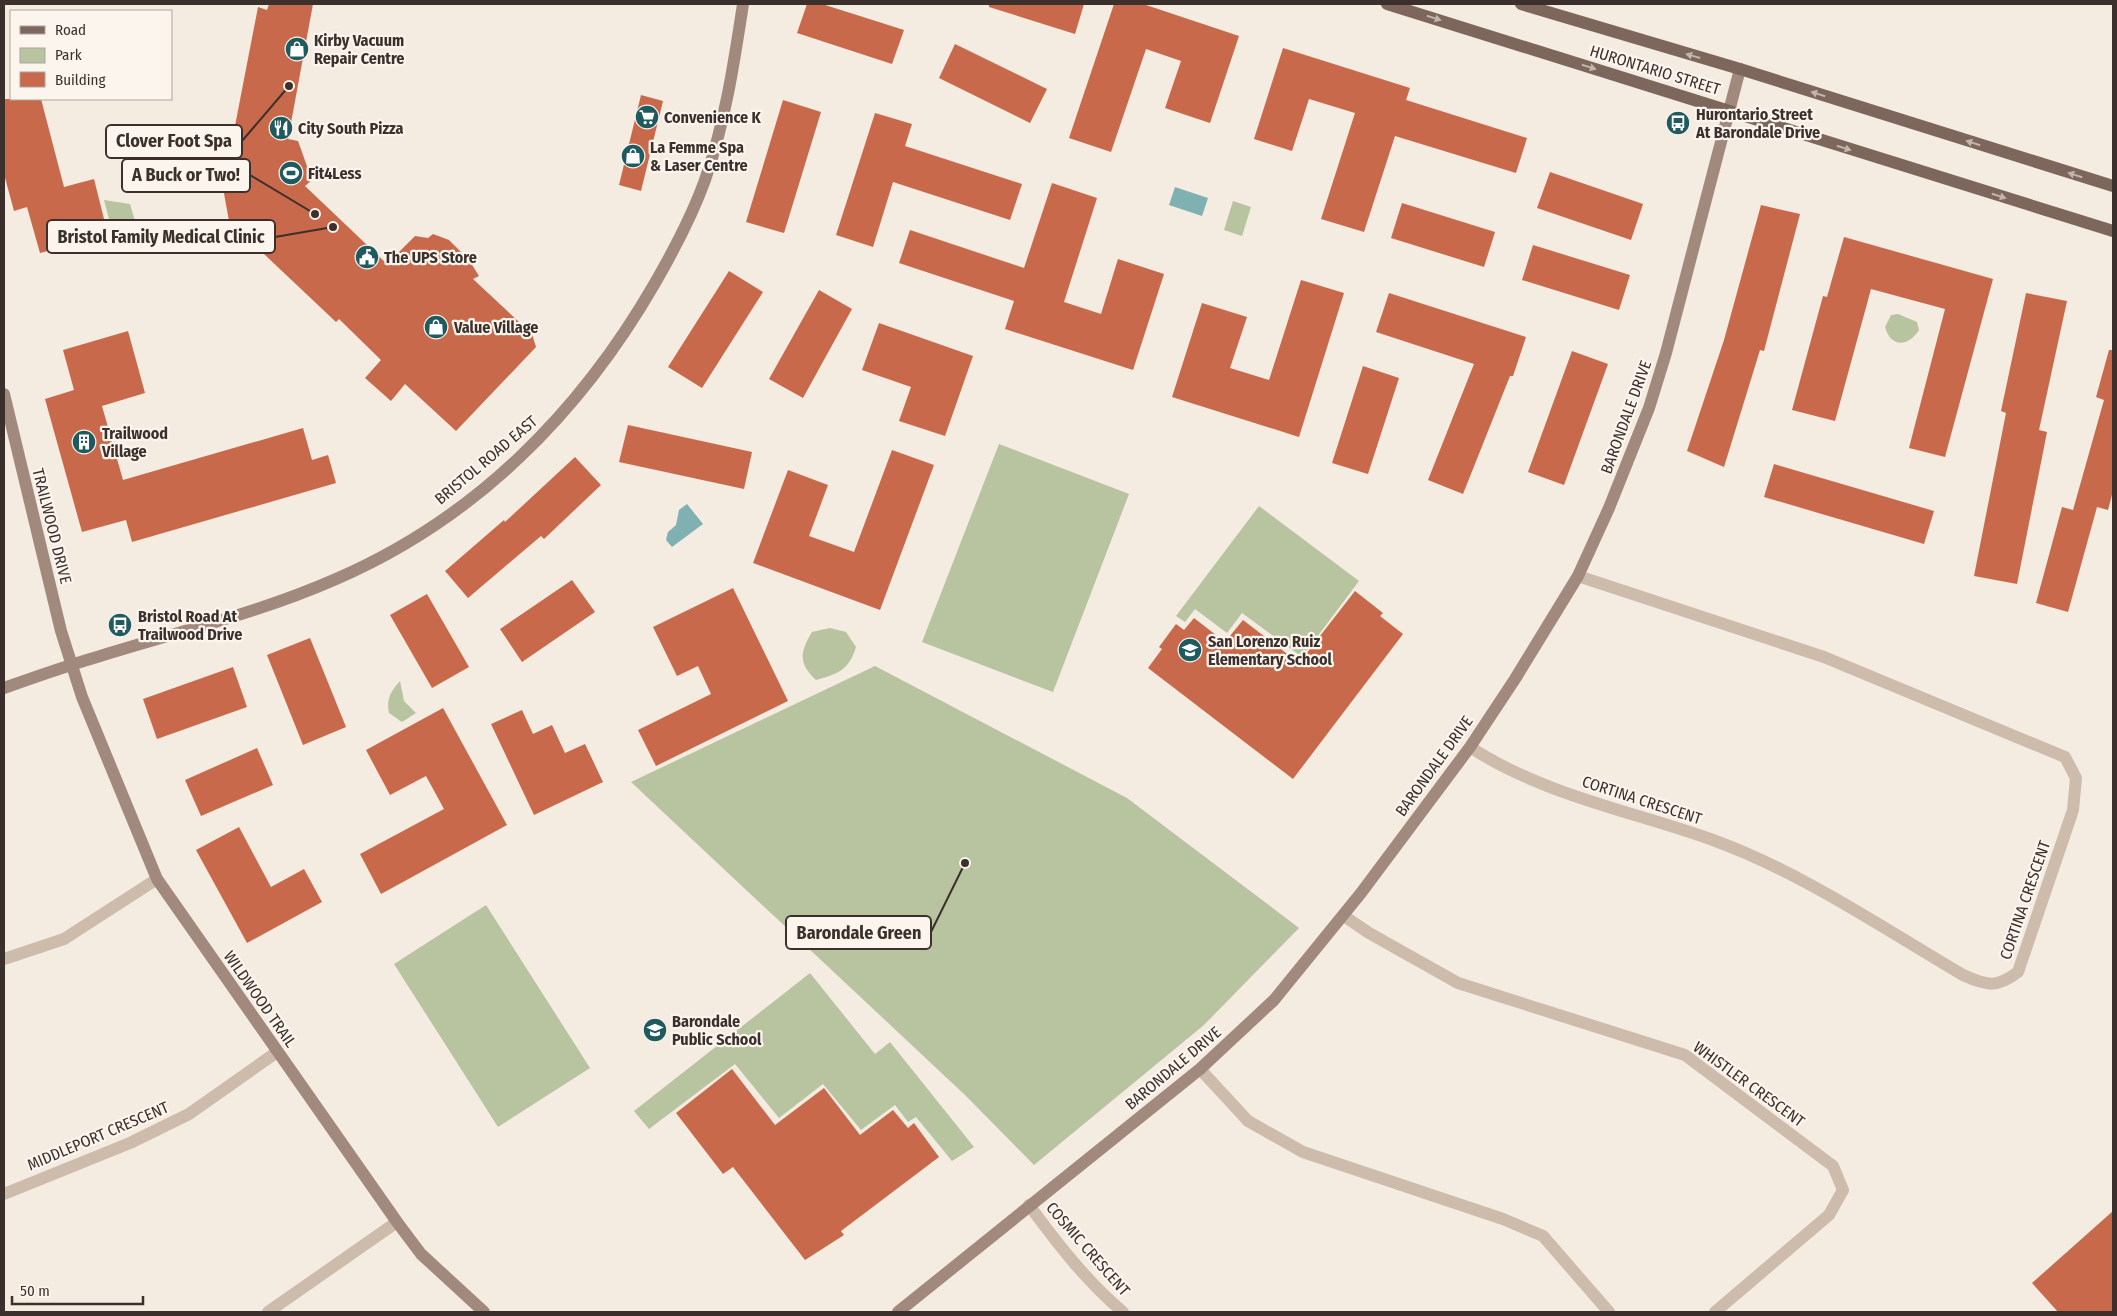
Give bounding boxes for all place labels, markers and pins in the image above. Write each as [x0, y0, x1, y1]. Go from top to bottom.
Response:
place label: Kirby Vacuum Repair Centre [314, 31, 404, 68]
shop icon: Kirby Vacuum Repair Centre [284, 36, 310, 62]
supermarket icon: Convenience K [634, 104, 660, 130]
place label: Hurontario Street At Barondale Drive [1695, 105, 1820, 142]
place label: Convenience K [664, 108, 762, 127]
bus stop icon: Hurontario Street At Barondale Drive [1665, 110, 1691, 136]
restaurant icon: City South Pizza [268, 115, 294, 141]
place label: City South Pizza [298, 119, 404, 138]
callout: Clover Foot Spa [106, 125, 242, 158]
place label: La Femme Spa & Laser Centre [650, 138, 748, 175]
shop icon: La Femme Spa & Laser Centre [620, 143, 646, 169]
callout: A Buck or Two! [122, 159, 250, 192]
sports icon: Fit4Less [278, 160, 304, 186]
place label: Fit4Less [308, 164, 362, 183]
callout: Bristol Family Medical Clinic [47, 220, 275, 253]
public building icon: The UPS Store [354, 244, 380, 270]
place label: The UPS Store [384, 248, 477, 267]
shop icon: Value Village [423, 314, 449, 340]
place label: Value Village [453, 318, 538, 337]
place label: Trailwood Village [101, 424, 168, 461]
building icon: Trailwood Village [71, 429, 97, 455]
place label: Bristol Road At Trailwood Drive [138, 607, 242, 644]
bus stop icon: Bristol Road At Trailwood Drive [107, 612, 133, 638]
place label: San Lorenzo Ruiz Elementary School [1208, 632, 1333, 669]
school or university icon: San Lorenzo Ruiz Elementary School [1177, 637, 1203, 663]
callout: Barondale Green [786, 916, 931, 949]
place label: Barondale Public School [672, 1012, 762, 1049]
school or university icon: Barondale Public School [642, 1017, 668, 1043]

